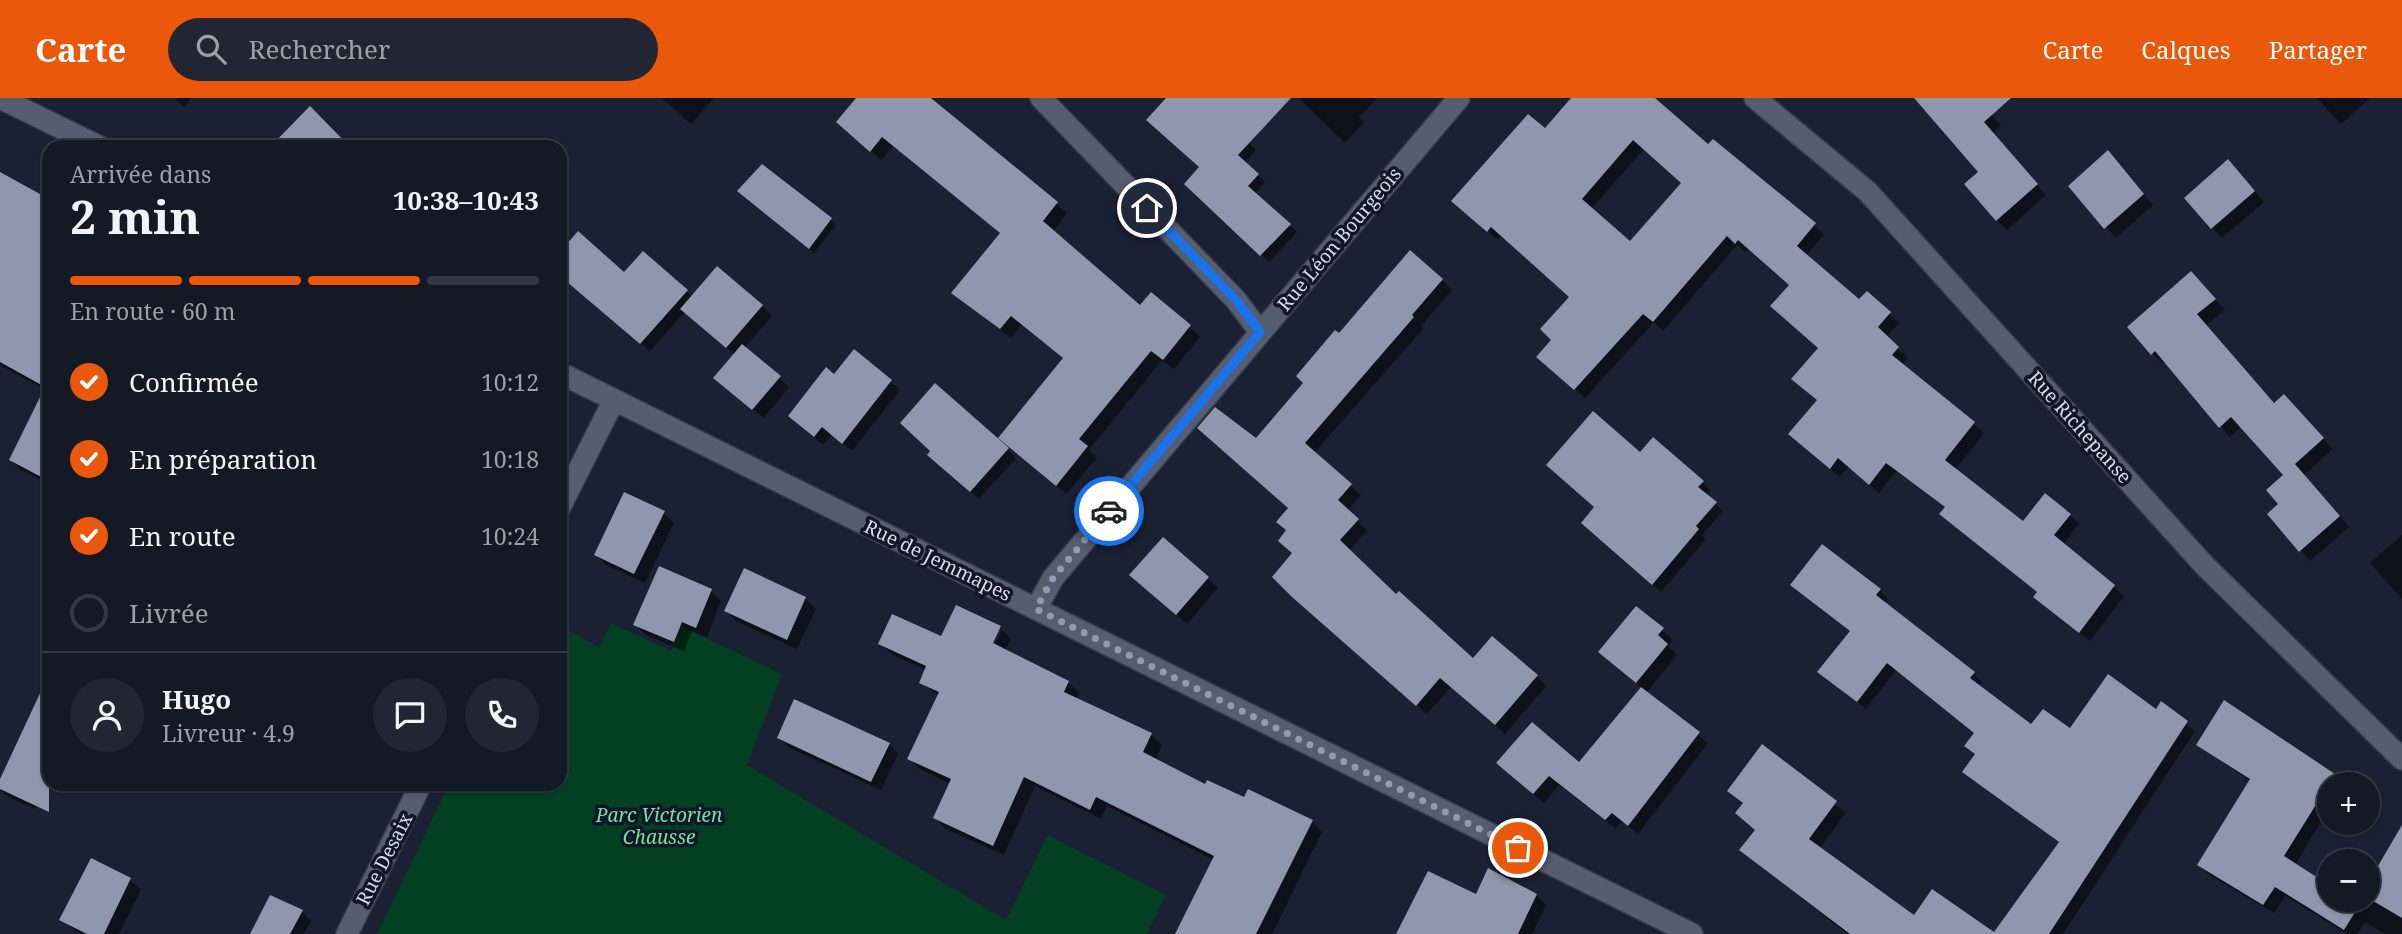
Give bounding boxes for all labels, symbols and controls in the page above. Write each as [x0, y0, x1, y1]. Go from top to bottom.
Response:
search box [168, 18, 658, 81]
text: Carte [35, 27, 126, 72]
icon: search [192, 30, 230, 68]
text: Rechercher [248, 31, 390, 67]
text: Carte [2043, 33, 2103, 66]
text: Calques [2141, 33, 2231, 66]
text: Partager [2269, 33, 2367, 66]
text: Arrivée dans [70, 158, 211, 190]
street label: Rue Léon Bourgeois [1271, 162, 1407, 316]
pin [1117, 178, 1177, 238]
text: 10:38–10:43 [393, 182, 539, 218]
text: 2 min [70, 185, 200, 247]
icon: home [1128, 189, 1166, 227]
text: En route · 60 m [70, 295, 235, 327]
icon: check [70, 363, 108, 401]
text: Confirmée [129, 364, 259, 400]
street label: Rue Richepanse [2022, 365, 2138, 489]
text: 10:12 [481, 366, 539, 398]
icon: check [70, 440, 108, 478]
text: En préparation [129, 441, 317, 477]
text: 10:18 [481, 443, 539, 475]
courier [1074, 476, 1144, 546]
icon: car [1090, 492, 1128, 530]
street label: Rue de Jemmapes [860, 513, 1016, 607]
icon: check [70, 517, 108, 555]
text: En route [129, 518, 236, 554]
text: 10:24 [481, 520, 539, 552]
text: Livrée [129, 595, 209, 631]
button: person [70, 678, 144, 752]
button: chat [373, 678, 447, 752]
button: phone [465, 678, 539, 752]
text: Hugo [162, 681, 231, 717]
text: Livreur · 4.9 [162, 717, 295, 749]
map controls [2317, 772, 2380, 912]
button: + [2317, 772, 2380, 835]
park label: Parc Victorien Chausse [595, 802, 723, 850]
street label: Rue Desaix [350, 809, 418, 909]
pin [1488, 818, 1548, 878]
icon: bag [1499, 829, 1537, 867]
button: − [2317, 849, 2380, 912]

